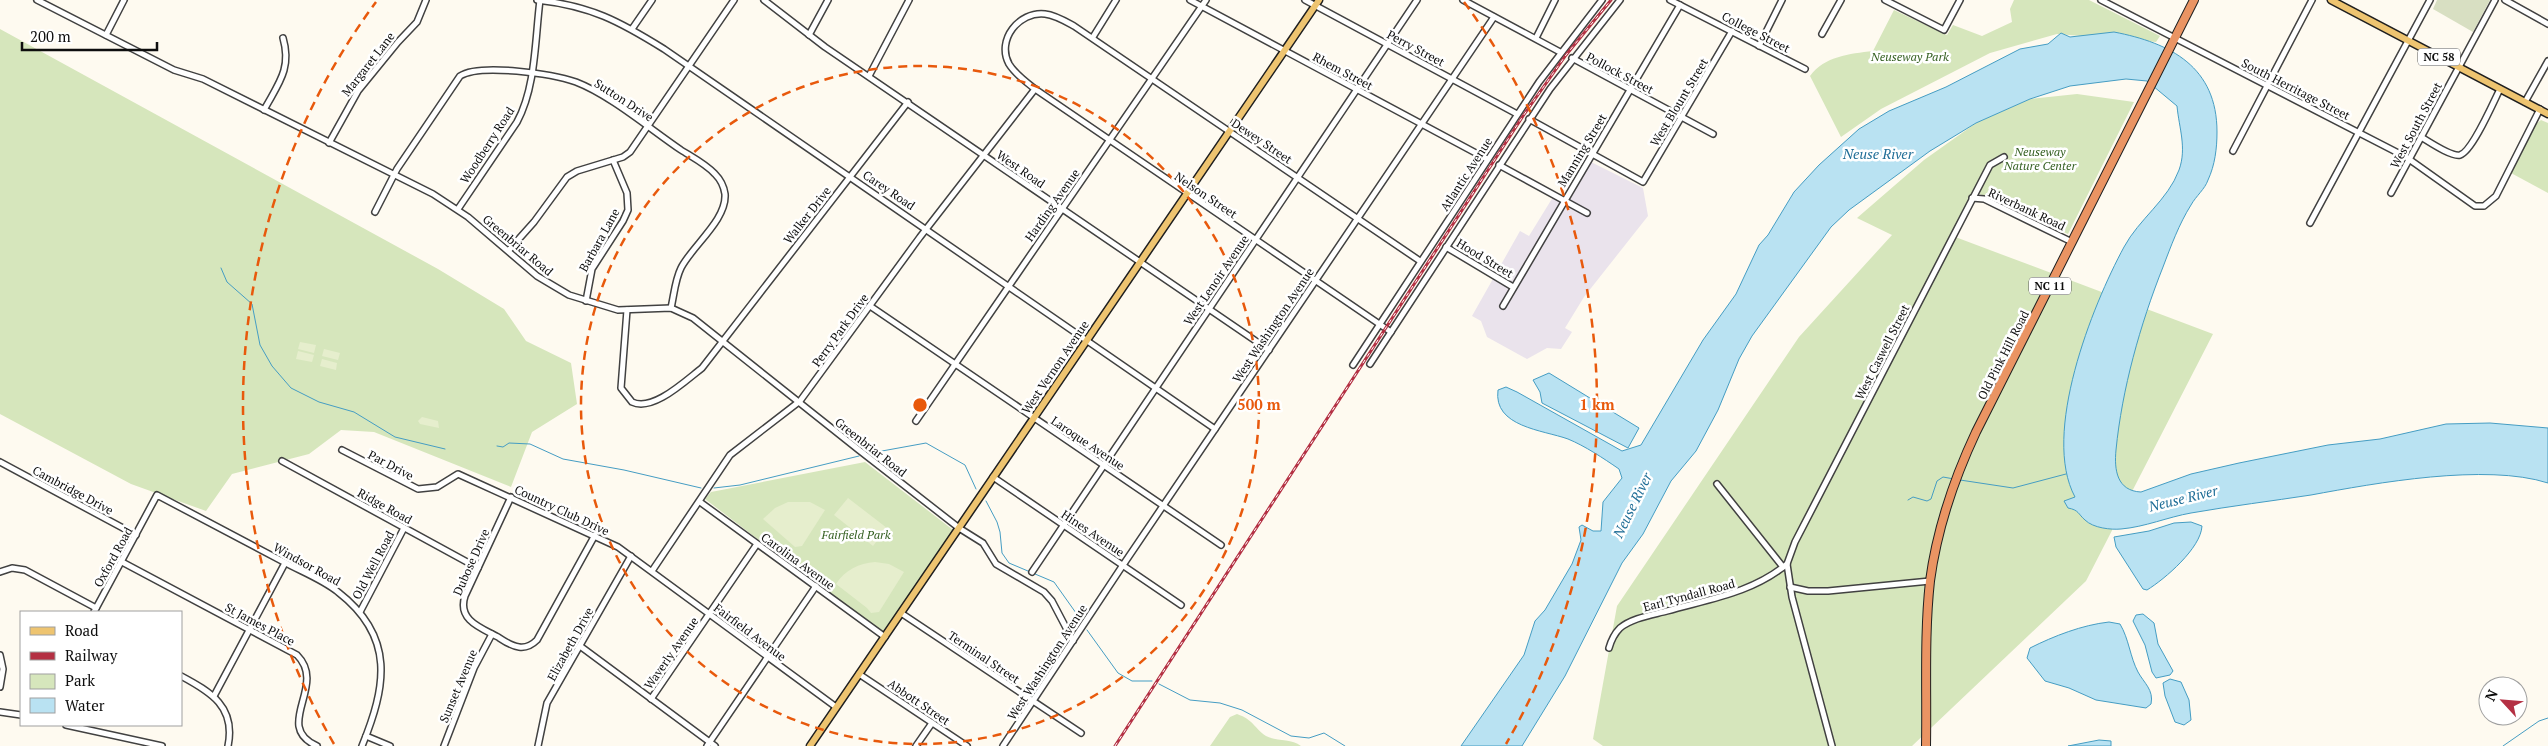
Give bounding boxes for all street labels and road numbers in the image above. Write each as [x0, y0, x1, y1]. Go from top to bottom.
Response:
street label: College Street [1719, 8, 1793, 56]
street label: Perry Street [1385, 27, 1448, 70]
street label: Margaret Lane [338, 29, 398, 99]
road number: NC 58 [2418, 48, 2460, 66]
street label: Rhem Street [1310, 49, 1376, 93]
street label: Pollock Street [1584, 49, 1657, 97]
street label: West Blount Street [1647, 55, 1711, 149]
street label: South Herritage Street [2239, 55, 2353, 123]
street label: Sutton Drive [592, 75, 656, 125]
street label: West South Street [2387, 79, 2445, 171]
street label: Woodberry Road [457, 104, 517, 186]
street label: Manning Street [1554, 110, 1610, 189]
street label: Dewey Street [1229, 115, 1296, 167]
street label: Atlantic Avenue [1437, 134, 1495, 214]
street label: West Road [994, 147, 1048, 191]
street label: Harding Avenue [1021, 166, 1083, 244]
street label: Carey Road [860, 167, 918, 213]
street label: Nelson Street [1172, 169, 1241, 222]
street label: Walker Drive [780, 183, 834, 247]
street label: Riverbank Road [1986, 185, 2068, 234]
street label: Barbara Lane [575, 206, 623, 274]
street label: Greenbriar Road [480, 211, 556, 279]
street label: West Lenoir Avenue [1180, 232, 1252, 328]
street label: Hood Street [1454, 235, 1517, 281]
street label: West Washington Avenue [1229, 265, 1317, 385]
road number: NC 11 [2029, 278, 2071, 294]
street label: Perry Park Drive [808, 290, 872, 370]
street label: West Caswell Street [1852, 301, 1913, 402]
street label: Old Pink Hill Road [1974, 307, 2032, 402]
street label: West Vernon Avenue [1018, 317, 1092, 417]
street label: Laroque Avenue [1048, 413, 1128, 473]
street label: Greenbriar Road [832, 414, 910, 480]
street label: Par Drive [366, 447, 416, 483]
street label: Cambridge Drive [30, 462, 116, 518]
street label: Country Club Drive [512, 482, 612, 538]
street label: Ridge Road [355, 485, 415, 527]
street label: Hines Avenue [1059, 506, 1127, 560]
street label: Oxford Road [90, 524, 136, 590]
street label: Dubose Drive [450, 526, 492, 598]
street label: Old Well Road [349, 528, 397, 602]
street label: Carolina Avenue [758, 529, 838, 593]
street label: Windsor Road [271, 539, 344, 589]
street label: Earl Tyndall Road [1641, 575, 1737, 614]
street label: St James Place [223, 599, 297, 649]
street label: Fairfield Avenue [711, 600, 789, 664]
street label: West Washington Avenue [1004, 601, 1090, 723]
street label: Elizabeth Drive [544, 605, 596, 683]
street label: Waverly Avenue [641, 614, 701, 692]
street label: Terminal Street [945, 628, 1023, 687]
street label: Sunset Avenue [436, 647, 480, 725]
street label: Abbott Street [885, 676, 953, 729]

